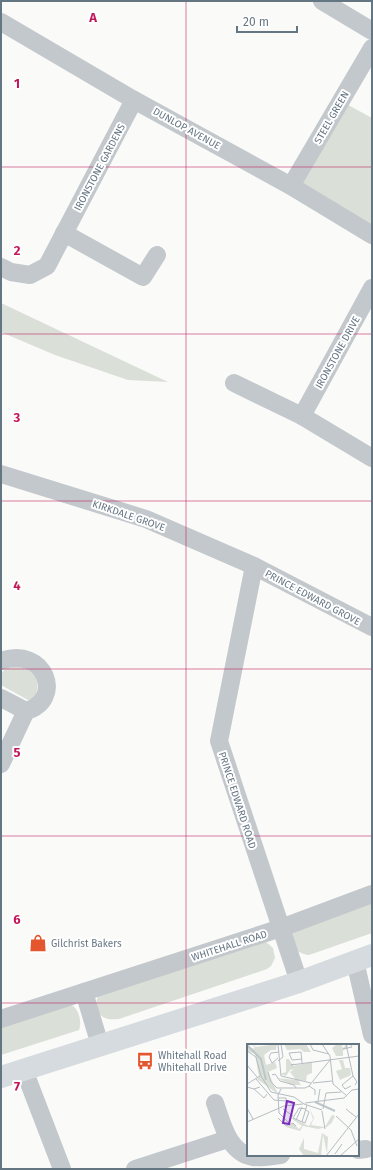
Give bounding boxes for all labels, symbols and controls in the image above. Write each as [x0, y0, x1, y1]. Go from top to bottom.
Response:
scale bar [237, 8, 297, 34]
text: A [88, 10, 97, 25]
text: 20 m [243, 15, 269, 29]
text: 1 [14, 76, 20, 91]
street label: STEEL GREEN [312, 89, 352, 146]
street label: DUNLOP AVENUE [151, 105, 222, 152]
street label: IRONSTONE GARDENS [72, 122, 128, 213]
text: 2 [14, 243, 21, 258]
street label: IRONSTONE DRIVE [313, 314, 363, 391]
text: 3 [13, 410, 21, 425]
street label: KIRKDALE GROVE [91, 498, 167, 534]
street label: PRINCE EDWARD GROVE [263, 568, 362, 628]
text: 4 [13, 578, 21, 593]
text: 5 [14, 745, 21, 760]
street label: PRINCE EDWARD ROAD [216, 750, 258, 850]
text: 6 [13, 912, 21, 927]
street label: WHITEHALL ROAD [190, 928, 269, 964]
shop icon: Gilchrist Bakers [28, 933, 48, 953]
place label: Gilchrist Bakers [51, 938, 122, 950]
inset map [247, 1044, 359, 1156]
place label: Whitehall Road Whitehall Drive [158, 1050, 227, 1074]
bus stop icon: Whitehall Road Whitehall Drive [135, 1051, 155, 1071]
text: 7 [14, 1079, 20, 1094]

